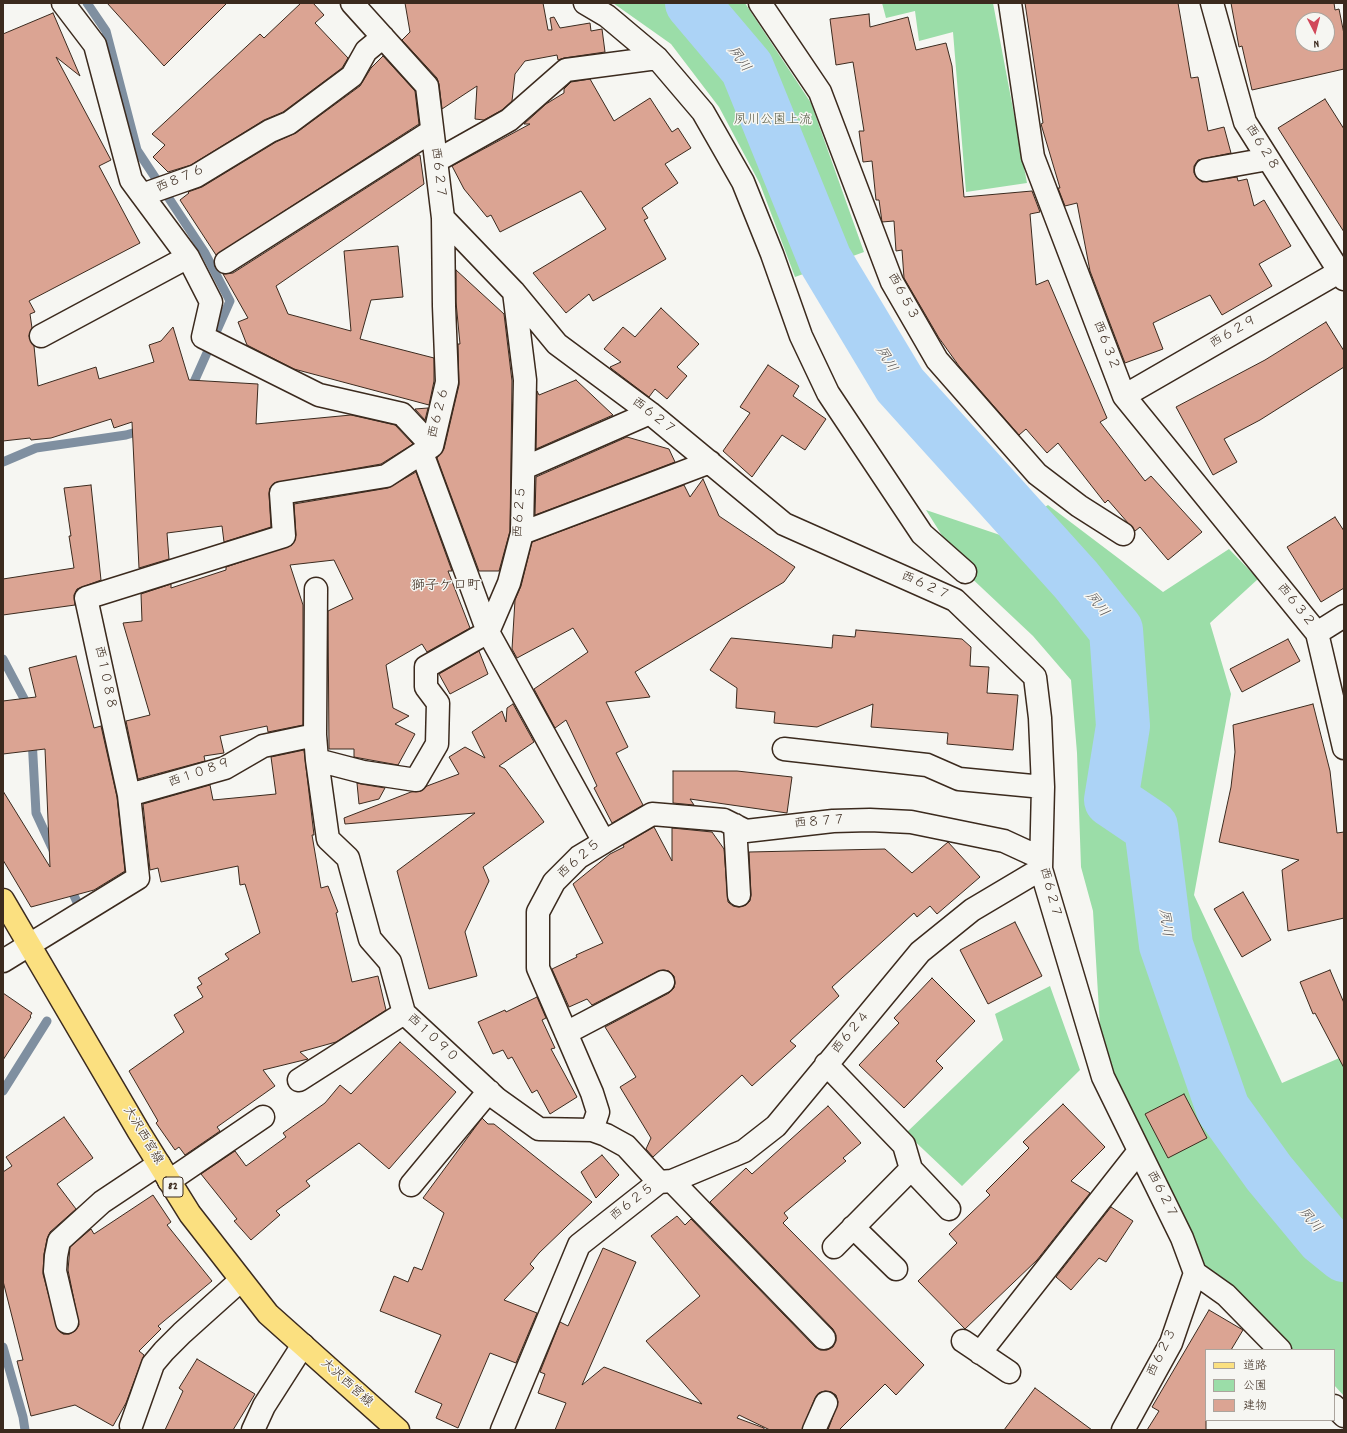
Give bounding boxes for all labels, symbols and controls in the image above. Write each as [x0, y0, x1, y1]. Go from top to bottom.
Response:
north arrow [1295, 12, 1335, 52]
text: N [1313, 35, 1320, 51]
water label: 夙川 [723, 44, 753, 76]
park label: 夙川公園上流 [734, 113, 812, 129]
street label: 西６２８ [1241, 122, 1281, 174]
street label: 西６２７ [426, 146, 448, 200]
street label: 西８７６ [154, 163, 208, 197]
street label: 西６５３ [883, 270, 921, 324]
street label: 西６２９ [1208, 313, 1260, 353]
street label: 西６３２ [1088, 319, 1122, 373]
water label: 夙川 [871, 344, 899, 376]
street label: 西６２６ [426, 386, 454, 440]
street label: 西６２７ [628, 395, 678, 439]
street label: 西６２５ [511, 486, 531, 538]
street label: 西６２７ [898, 569, 952, 605]
district label: 獅子ケ口町 [411, 579, 481, 595]
street label: 西６３２ [1273, 581, 1317, 631]
water label: 夙川 [1081, 589, 1111, 621]
street label: 西１０８８ [90, 645, 118, 711]
street label: 西１０８９ [167, 756, 233, 792]
street label: 西８７７ [793, 813, 847, 833]
street label: 西６２５ [555, 837, 605, 883]
street label: 西６２７ [1035, 866, 1063, 920]
water label: 夙川 [1154, 908, 1174, 938]
street label: 西６２４ [829, 1008, 875, 1058]
street label: 西１０９０ [403, 1011, 461, 1067]
street label: 大沢西宮線 [119, 1104, 165, 1168]
street label: 西６２７ [1142, 1168, 1180, 1222]
road number: 82 [163, 1177, 183, 1197]
street label: 西６２５ [608, 1181, 658, 1225]
water label: 夙川 [1294, 1205, 1324, 1237]
street label: 西６２３ [1145, 1326, 1181, 1380]
legend [1205, 1349, 1335, 1421]
street label: 大沢西宮線 [317, 1356, 375, 1412]
text: 道路 [1243, 1358, 1267, 1375]
text: 公園 [1243, 1378, 1267, 1395]
text: 建物 [1243, 1398, 1267, 1415]

